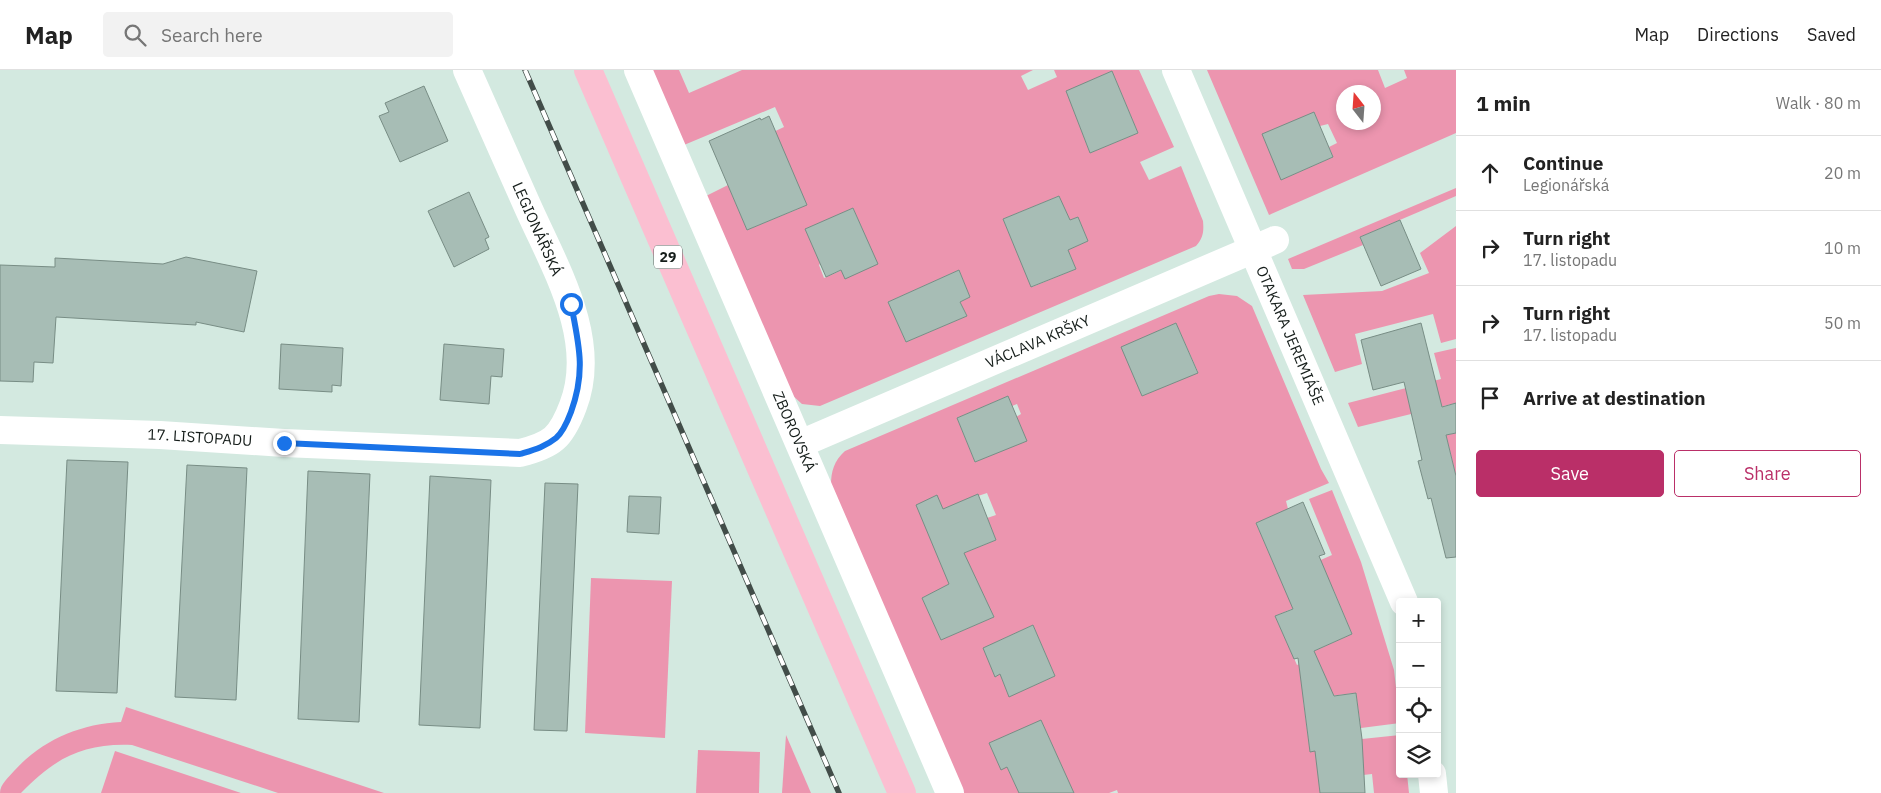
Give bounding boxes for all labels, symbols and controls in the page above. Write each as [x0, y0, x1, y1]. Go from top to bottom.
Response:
search box [103, 12, 453, 57]
text: Map [25, 19, 73, 51]
icon: search [121, 21, 149, 49]
text: Search here [161, 23, 263, 47]
text: Map [1634, 23, 1669, 46]
text: Directions [1697, 23, 1779, 46]
text: Saved [1807, 23, 1856, 46]
north arrow [1336, 85, 1381, 130]
text: 1 min [1476, 89, 1531, 117]
text: Walk · 80 m [1776, 93, 1861, 113]
text: Continue [1523, 151, 1603, 175]
icon: ahead [1476, 159, 1504, 187]
text: 20 m [1824, 163, 1861, 183]
text: Legionářská [1523, 175, 1609, 195]
street label: LEGIONÁŘSKÁ [508, 179, 567, 279]
text: Turn right [1523, 226, 1610, 250]
icon: right [1476, 234, 1504, 262]
text: 10 m [1824, 238, 1861, 258]
road number: 29 [654, 246, 682, 268]
text: 17. listopadu [1523, 250, 1617, 270]
street label: OTAKARA JEREMIÁŠE [1252, 263, 1328, 408]
route start [560, 293, 583, 316]
text: Turn right [1523, 301, 1610, 325]
icon: right [1476, 309, 1504, 337]
street label: VÁCLAVA KRŠKY [983, 311, 1093, 372]
text: 50 m [1824, 313, 1861, 333]
text: 17. listopadu [1523, 325, 1617, 345]
icon: arrive [1476, 384, 1504, 412]
text: Arrive at destination [1523, 386, 1706, 410]
street label: ZBOROVSKÁ [769, 388, 820, 475]
street label: 17. LISTOPADU [147, 425, 253, 450]
route end [273, 432, 296, 455]
button: Save [1476, 450, 1664, 497]
button: Share [1674, 450, 1861, 497]
map controls [1396, 598, 1441, 778]
button: + [1396, 598, 1441, 643]
button: − [1396, 643, 1441, 688]
button: locate [1396, 688, 1441, 733]
button: layers [1396, 733, 1441, 778]

